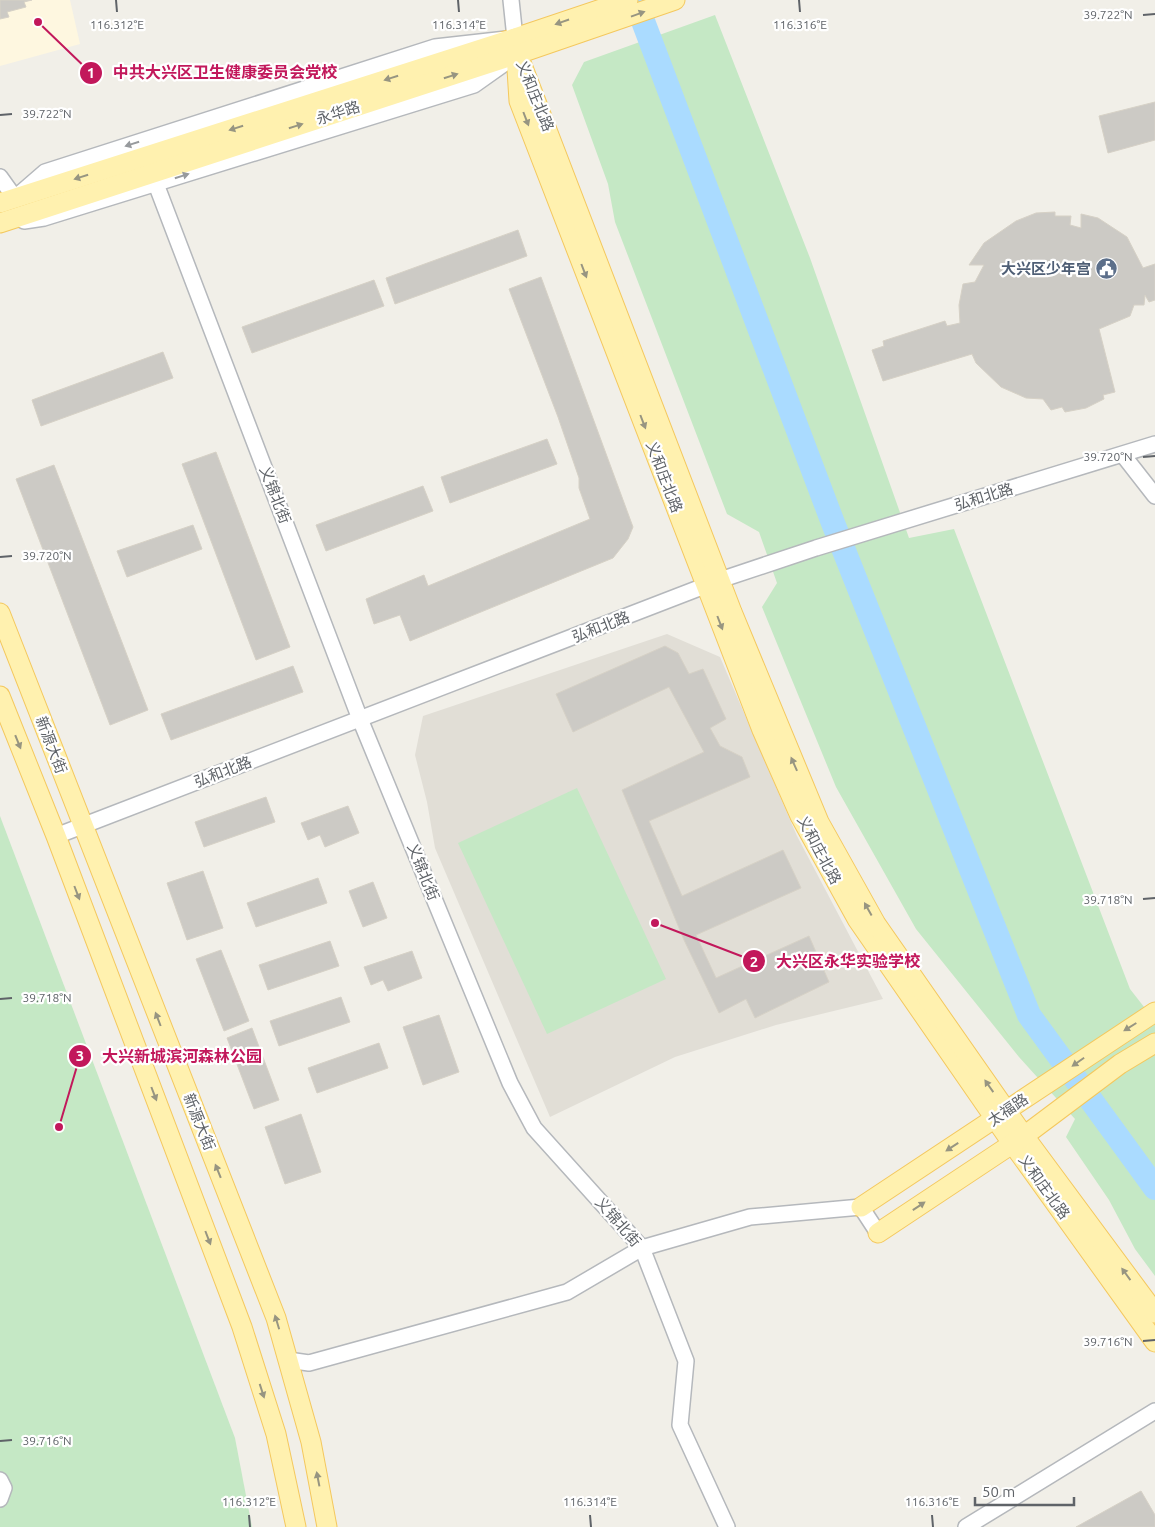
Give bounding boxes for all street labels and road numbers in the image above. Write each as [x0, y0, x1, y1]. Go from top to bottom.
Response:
street label: 义和庄北路 [514, 58, 557, 134]
street label: 永华路 [314, 97, 362, 128]
street label: 义和庄北路 [643, 439, 686, 515]
street label: 义锦北街 [257, 464, 294, 526]
street label: 弘和北路 [953, 480, 1015, 513]
street label: 弘和北路 [570, 608, 632, 645]
street label: 新源大街 [33, 714, 70, 776]
street label: 弘和北路 [192, 753, 254, 790]
street label: 义和庄北路 [794, 813, 845, 887]
street label: 义锦北街 [404, 841, 443, 903]
street label: 太福路 [984, 1090, 1031, 1129]
street label: 新源大街 [180, 1091, 219, 1153]
street label: 义和庄北路 [1015, 1151, 1073, 1222]
street label: 义锦北街 [592, 1193, 644, 1250]

